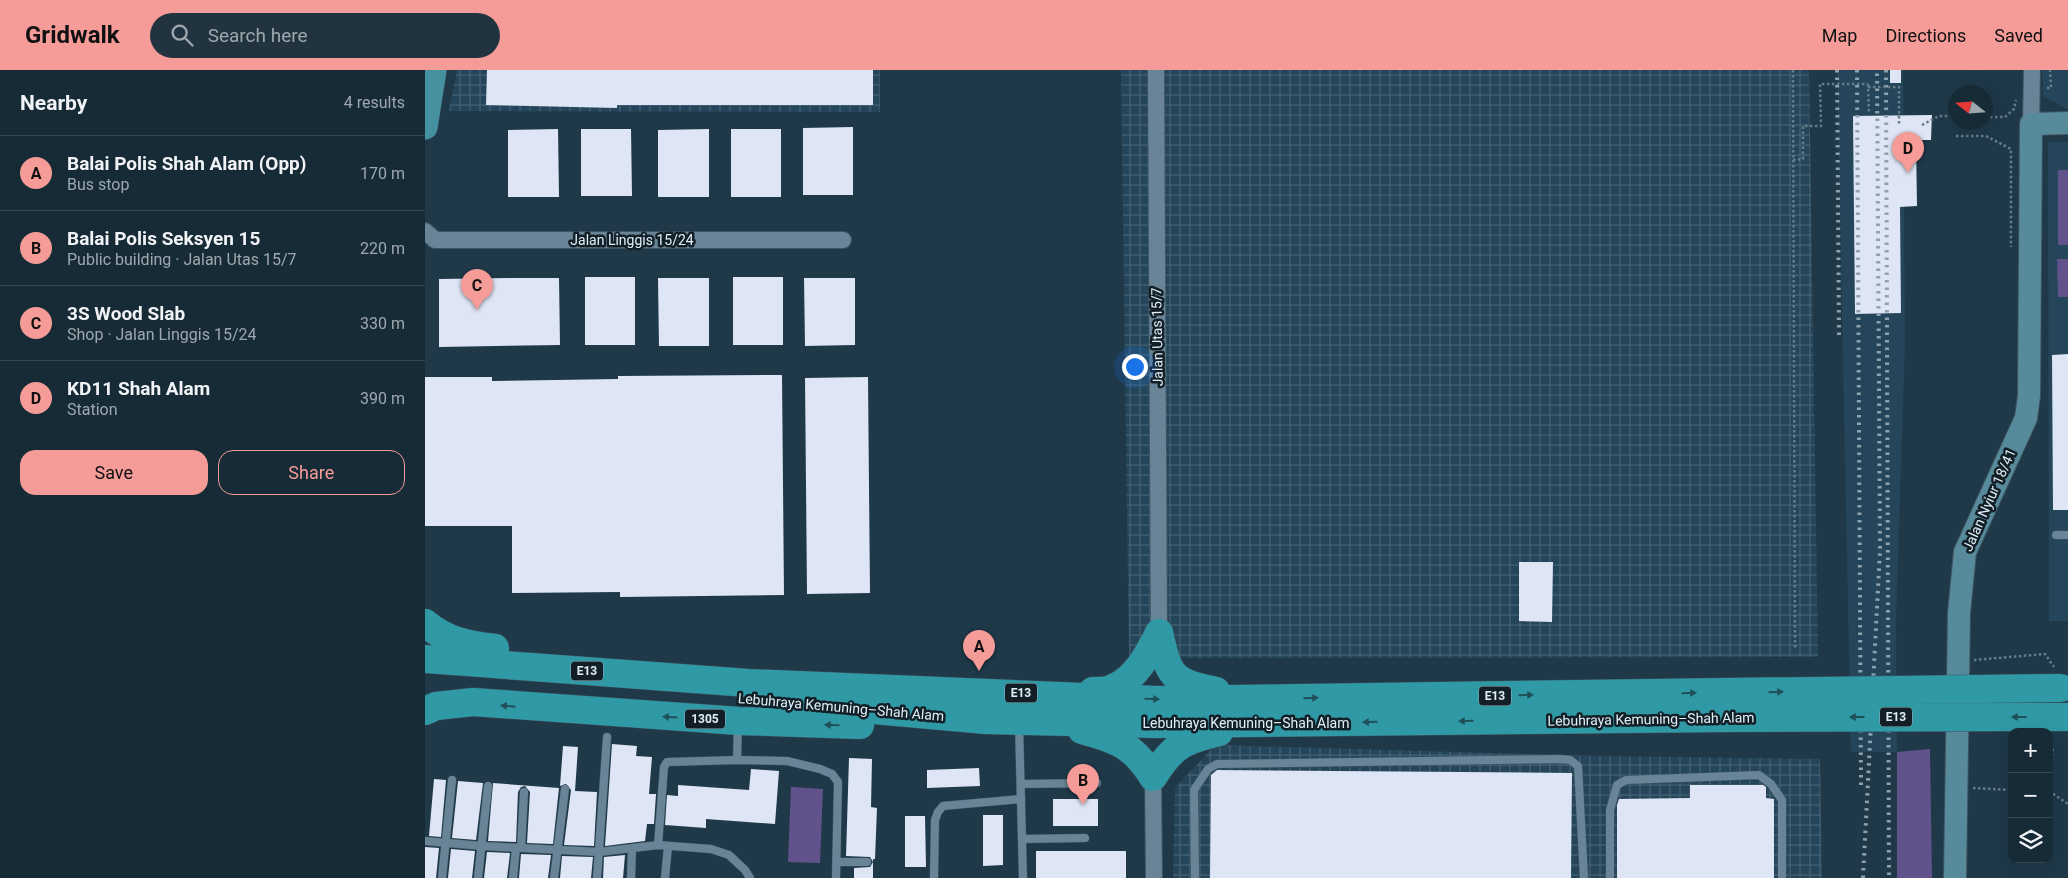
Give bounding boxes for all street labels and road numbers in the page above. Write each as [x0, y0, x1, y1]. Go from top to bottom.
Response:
street label: Jalan Linggis 15/24 [570, 232, 694, 248]
street label: Jalan Utas 15/7 [1148, 287, 1166, 387]
street label: Jalan Nyiur 18/41 [1959, 446, 2019, 554]
road number: E13 [571, 662, 603, 680]
road number: E13 [1005, 684, 1037, 702]
road number: E13 [1479, 686, 1511, 706]
street label: Lebuhraya Kemuning–Shah Alam [737, 690, 945, 724]
road number: E13 [1880, 708, 1912, 726]
street label: Lebuhraya Kemuning–Shah Alam [1547, 709, 1755, 729]
road number: 1305 [685, 710, 725, 729]
street label: Lebuhraya Kemuning–Shah Alam [1142, 715, 1350, 731]

